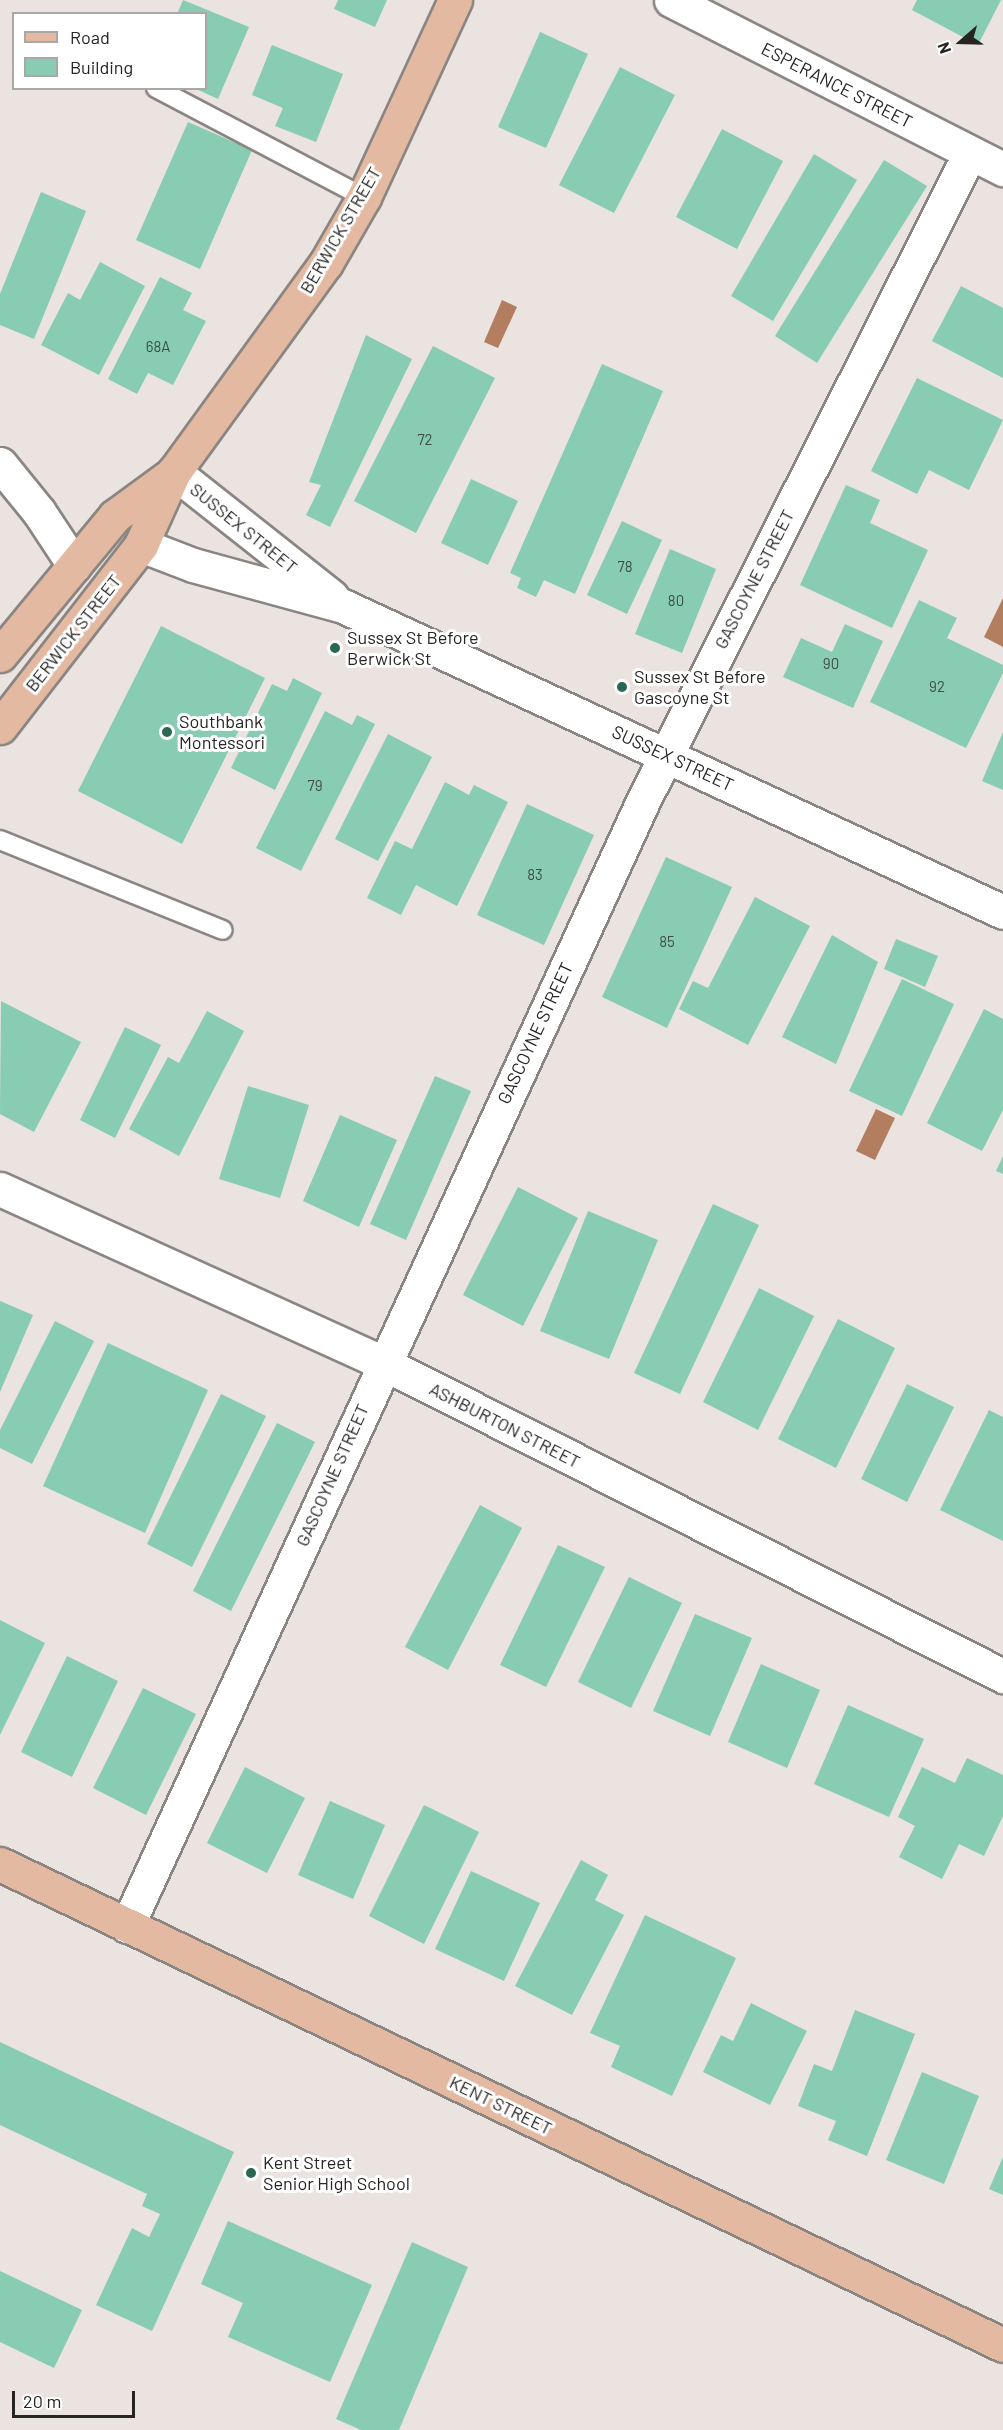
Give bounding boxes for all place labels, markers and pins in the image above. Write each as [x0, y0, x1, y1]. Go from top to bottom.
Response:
place label: Sussex St Before Berwick St [347, 627, 479, 670]
marker: Sussex St Before Berwick St [328, 641, 342, 655]
place label: Sussex St Before Gascoyne St [634, 666, 766, 708]
marker: Sussex St Before Gascoyne St [615, 680, 629, 694]
place label: Southbank Montessori [179, 711, 265, 754]
marker: Southbank Montessori [160, 725, 174, 739]
place label: Kent Street Senior High School [263, 2152, 410, 2194]
marker: Kent Street Senior High School [244, 2166, 258, 2180]

